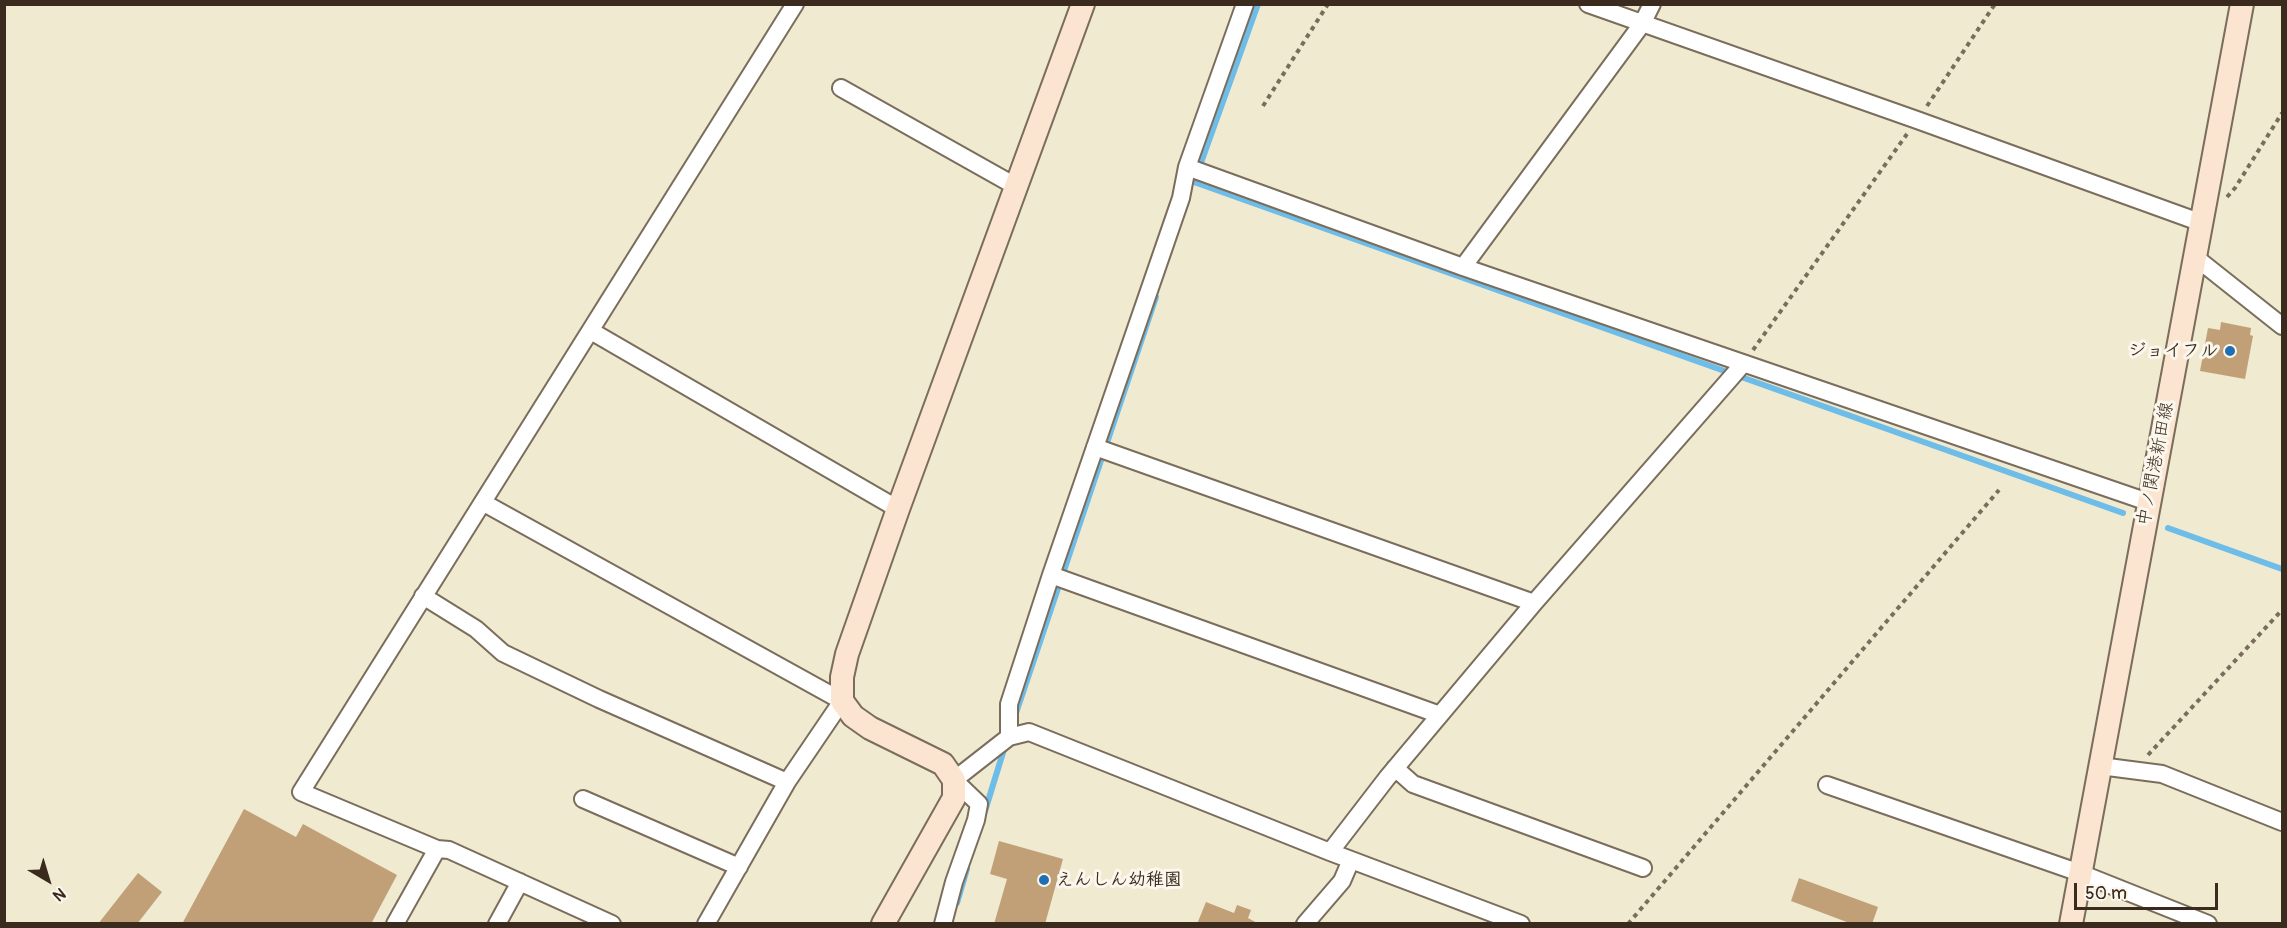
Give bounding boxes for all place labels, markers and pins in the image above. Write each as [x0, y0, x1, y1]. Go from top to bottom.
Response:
place label: ジョイフル [2128, 340, 2218, 362]
marker: ジョイフル [2223, 344, 2237, 358]
place label: えんしん幼稚園 [1056, 869, 1182, 891]
marker: えんしん幼稚園 [1037, 873, 1051, 887]

